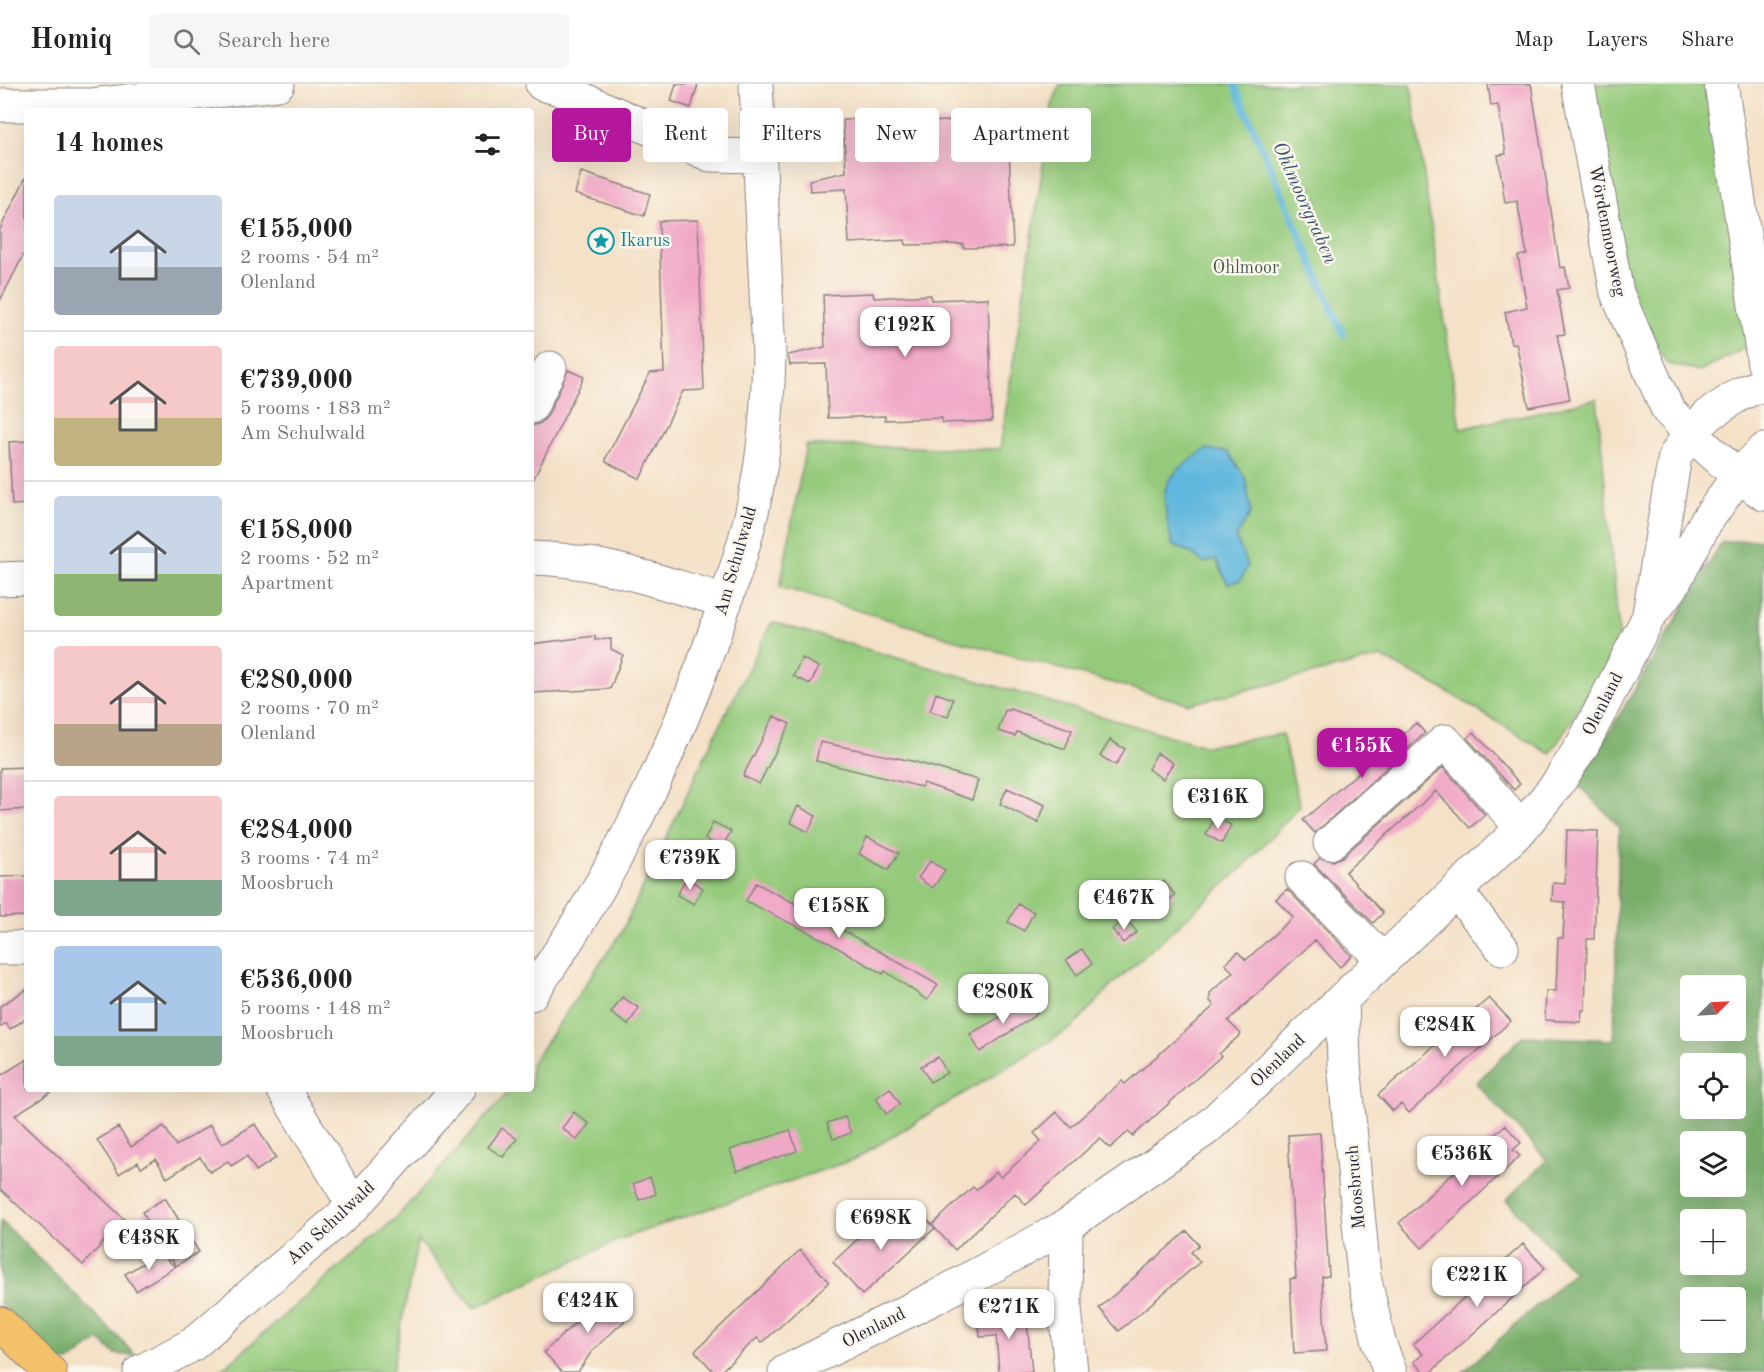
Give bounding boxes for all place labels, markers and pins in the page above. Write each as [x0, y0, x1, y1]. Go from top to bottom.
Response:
place icon: Ikarus [586, 226, 616, 256]
place label: Ikarus [620, 232, 670, 250]
pin: €192K [863, 307, 947, 358]
pin: €155K [1320, 728, 1404, 779]
pin: €316K [1176, 779, 1260, 830]
pin: €739K [648, 840, 732, 891]
pin: €467K [1082, 880, 1166, 931]
pin: €158K [797, 888, 881, 939]
pin: €280K [961, 974, 1045, 1025]
pin: €284K [1403, 1007, 1487, 1058]
pin: €536K [1420, 1136, 1504, 1187]
pin: €698K [839, 1200, 923, 1251]
pin: €438K [107, 1220, 191, 1271]
pin: €221K [1435, 1257, 1519, 1308]
pin: €424K [546, 1283, 630, 1334]
pin: €271K [967, 1289, 1051, 1340]

